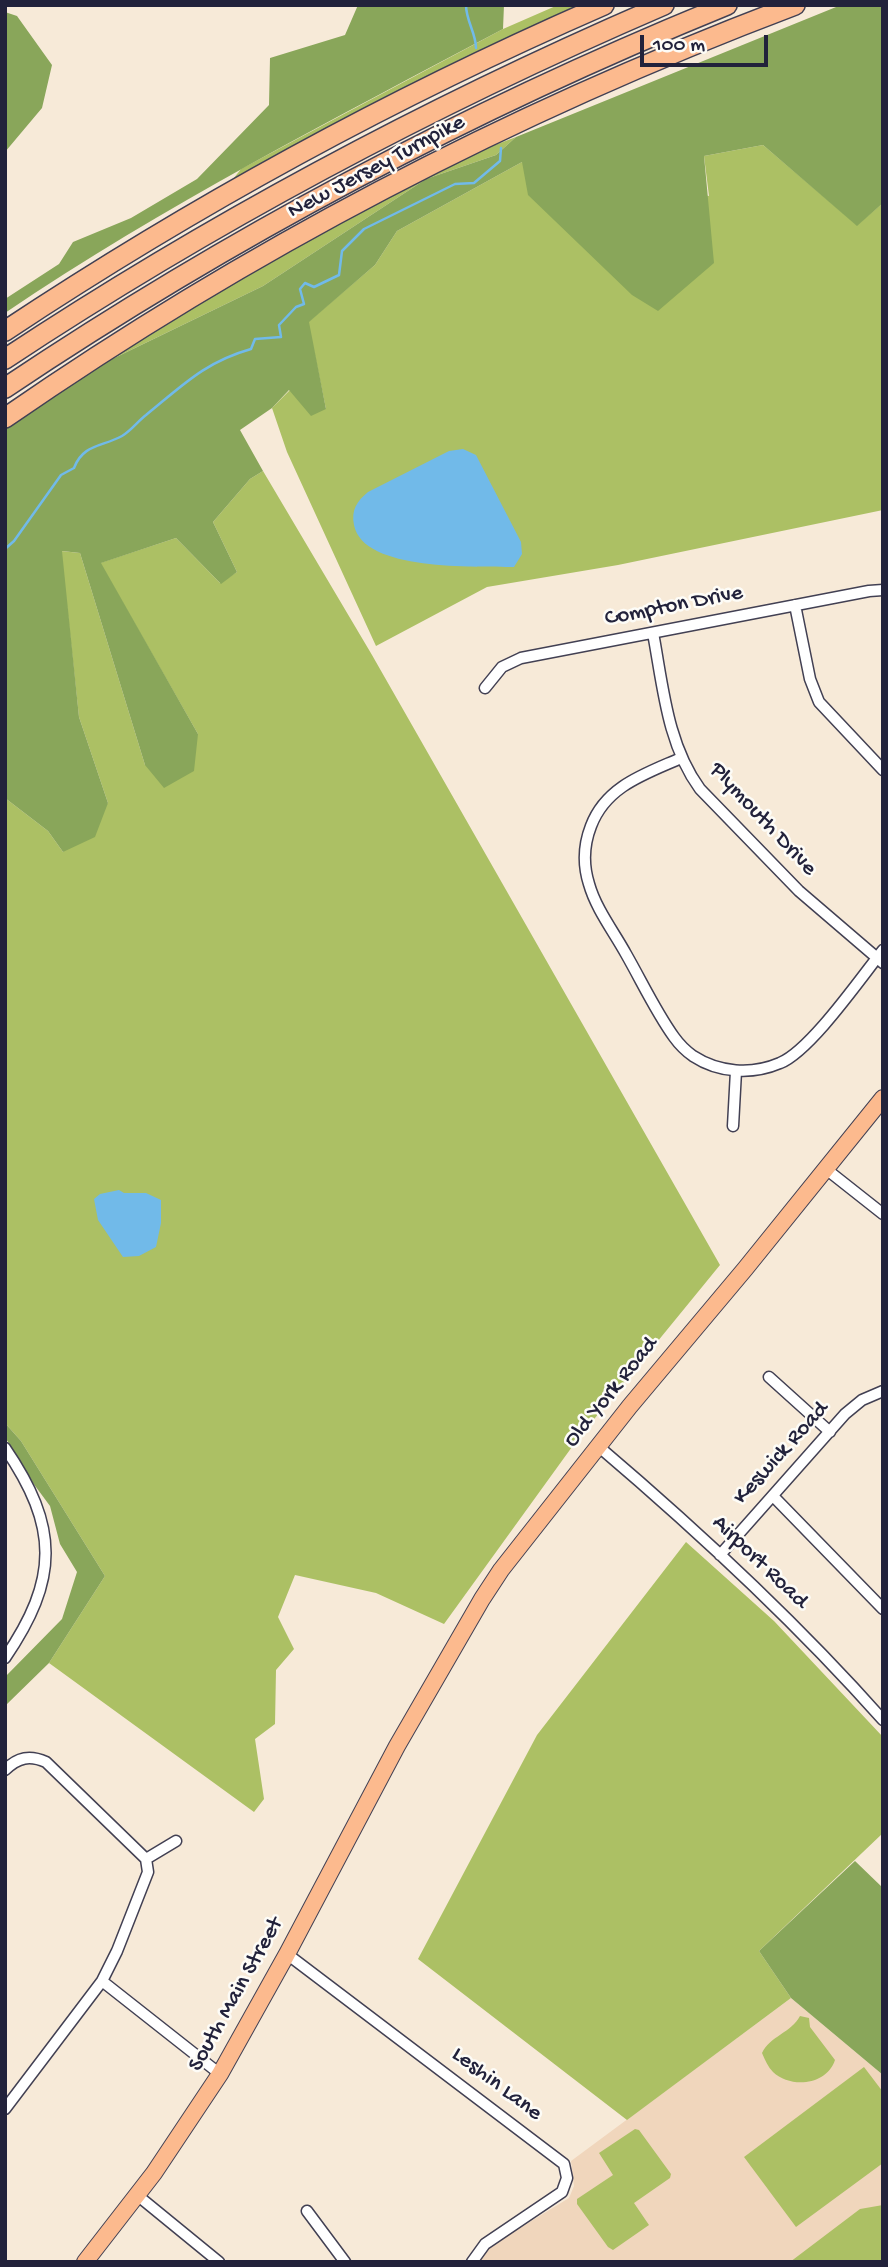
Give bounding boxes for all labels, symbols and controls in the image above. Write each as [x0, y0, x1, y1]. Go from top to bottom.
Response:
scale bar [643, 21, 771, 65]
text: 100 m [653, 34, 705, 59]
street label: New Jersey Turnpike [284, 110, 470, 226]
street label: Compton Drive [603, 580, 745, 634]
street label: Plymouth Drive [702, 757, 822, 883]
street label: Old York Road [559, 1332, 665, 1454]
street label: Keswick Road [728, 1397, 836, 1511]
street label: Airport Road [705, 1510, 813, 1616]
street label: South Main Street [183, 1913, 291, 2077]
street label: Leshin Lane [445, 2042, 547, 2128]

